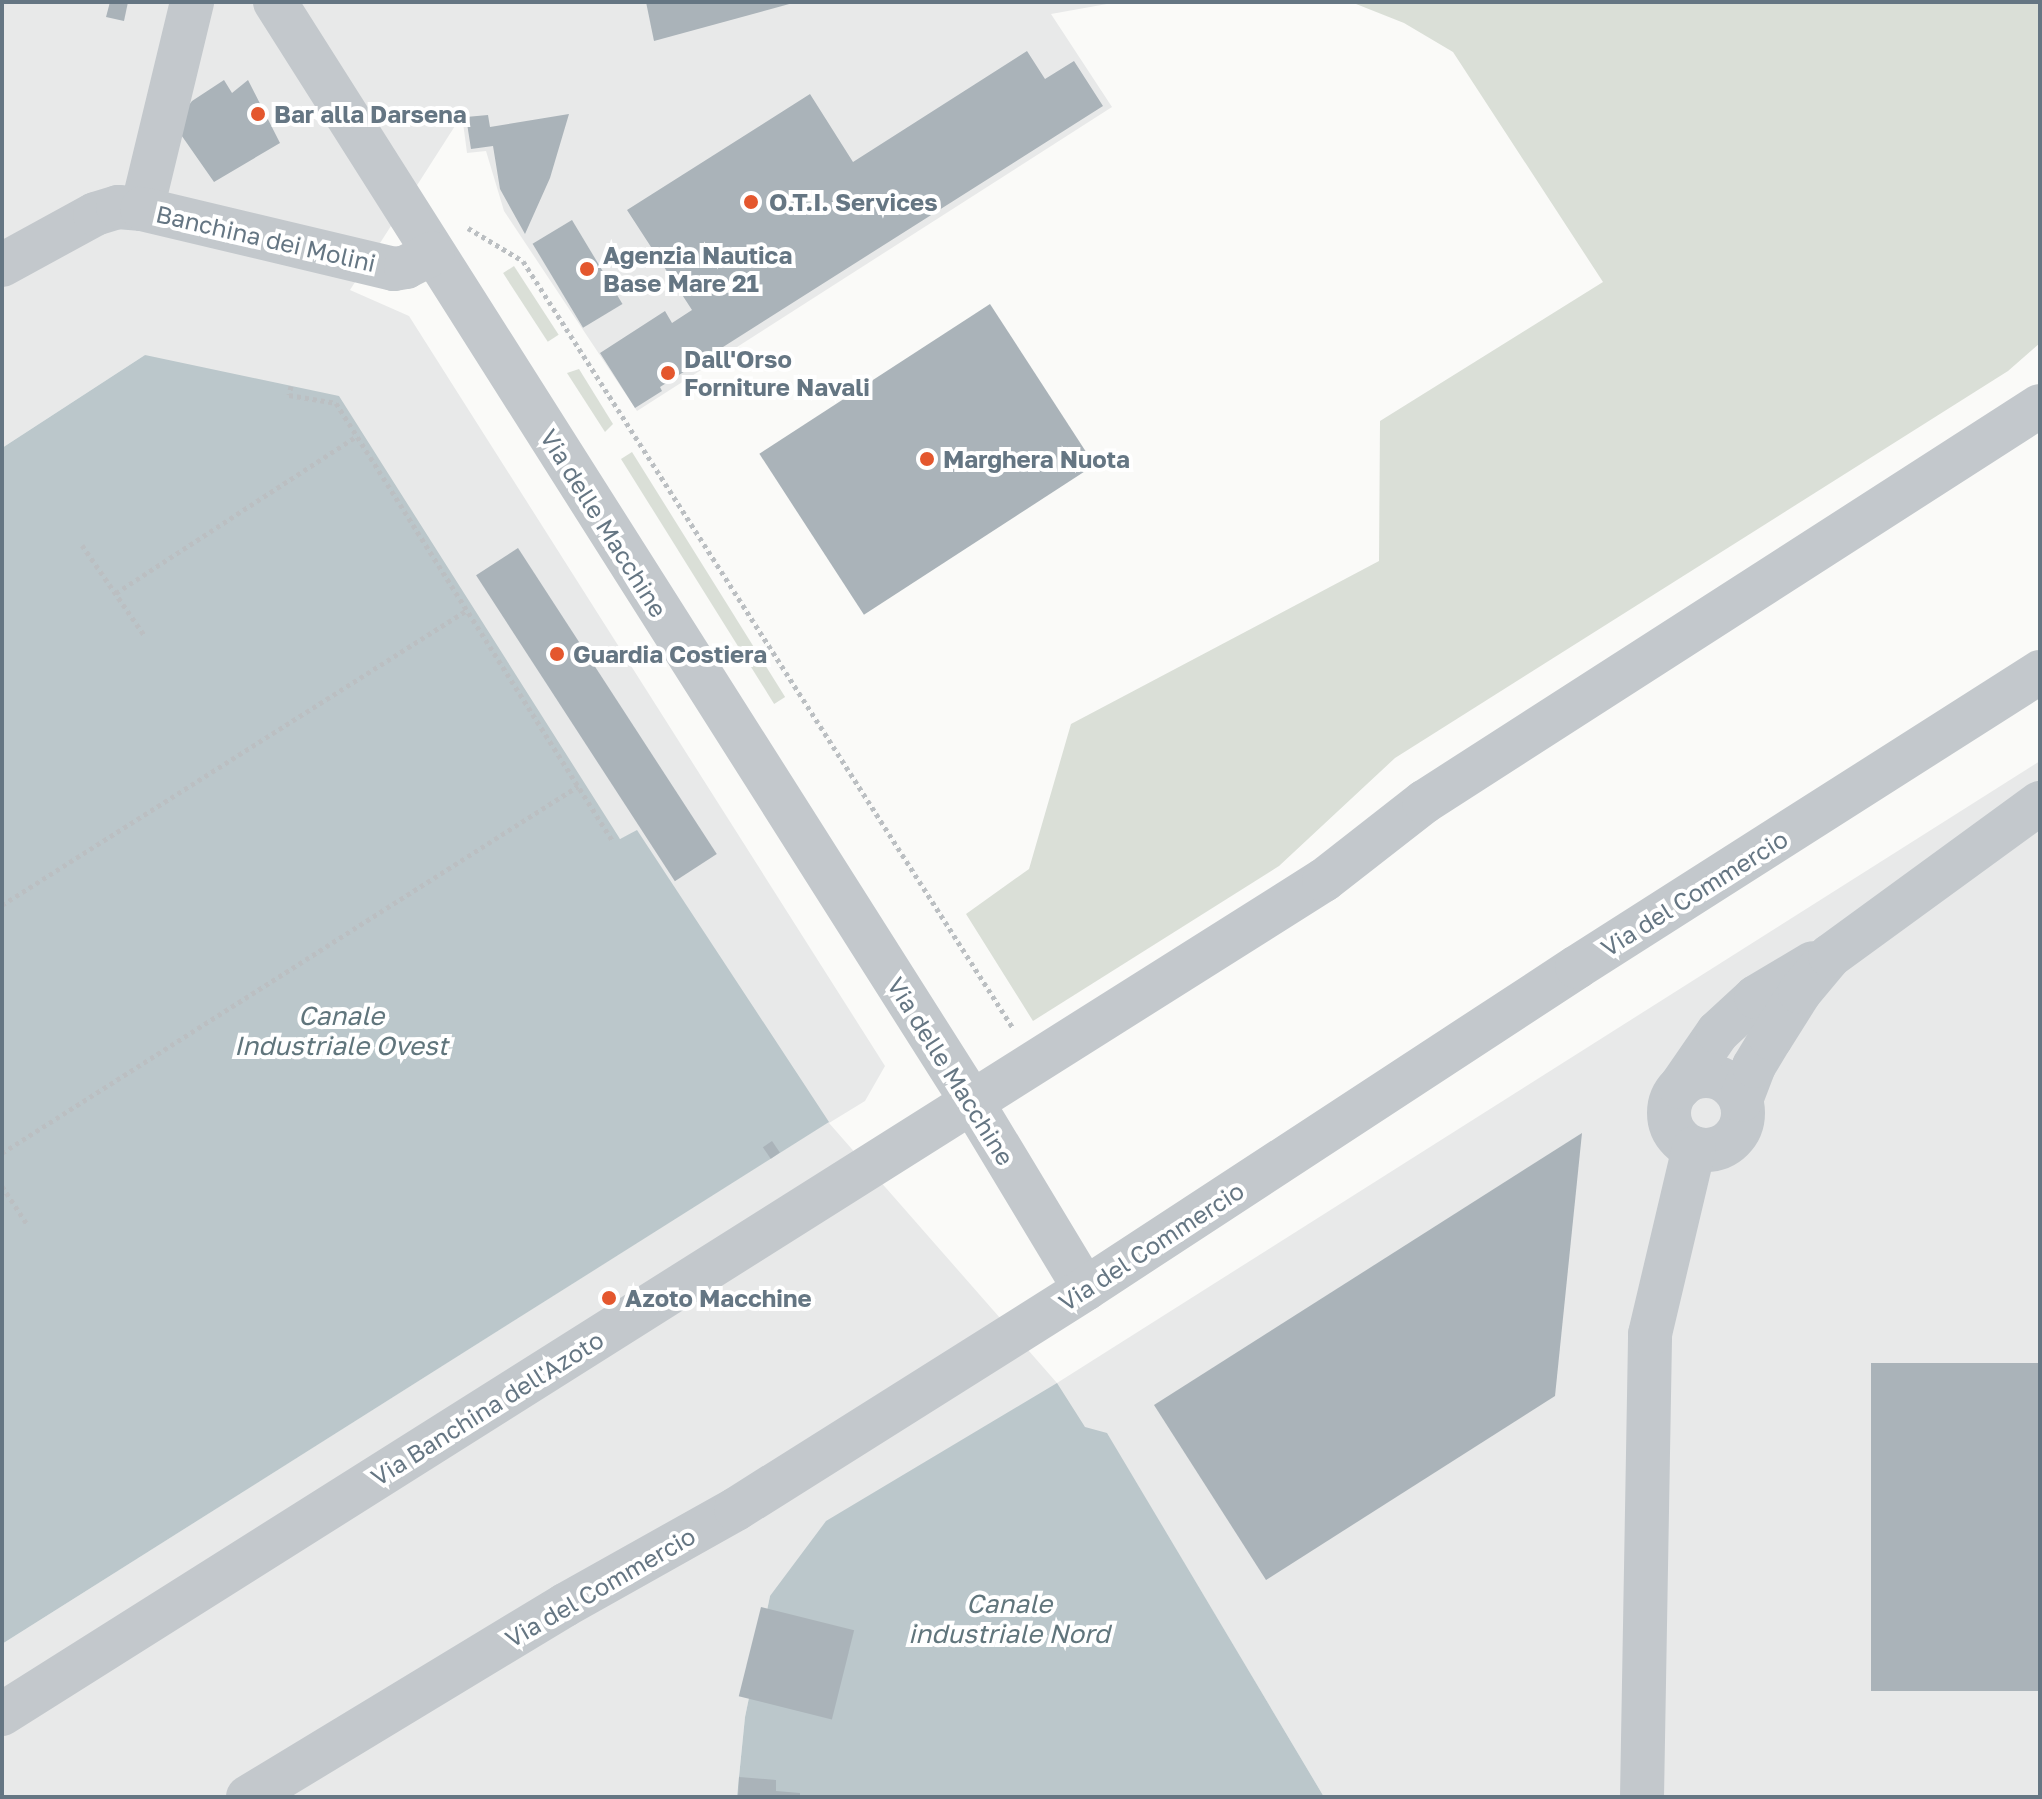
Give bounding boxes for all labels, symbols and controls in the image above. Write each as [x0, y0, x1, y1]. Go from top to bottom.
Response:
place label: Bar alla Darsena [274, 100, 467, 128]
marker: Bar alla Darsena [249, 105, 267, 123]
place label: O.T.I. Services [769, 188, 938, 216]
marker: O.T.I. Services [740, 191, 762, 213]
street label: Banchina dei Molini [153, 199, 379, 277]
place label: Agenzia Nautica Base Mare 21 [603, 241, 792, 297]
marker: Agenzia Nautica Base Mare 21 [578, 260, 596, 278]
place label: Dall'Orso Forniture Navali [684, 345, 870, 401]
marker: Dall'Orso Forniture Navali [659, 364, 677, 382]
street label: Via delle Macchine [535, 424, 673, 622]
place label: Marghera Nuota [943, 445, 1130, 473]
marker: Marghera Nuota [918, 450, 936, 468]
place label: Guardia Costiera [573, 640, 767, 668]
marker: Guardia Costiera [548, 645, 566, 663]
street label: Via del Commercio [1595, 824, 1793, 962]
street label: Via delle Macchine [882, 972, 1020, 1170]
water label: Canale Industriale Ovest [234, 1000, 448, 1062]
street label: Via del Commercio [1053, 1175, 1249, 1317]
place label: Azoto Macchine [625, 1284, 812, 1312]
marker: Azoto Macchine [600, 1289, 618, 1307]
street label: Via Banchina dell'Azoto [366, 1325, 608, 1491]
street label: Via del Commercio [500, 1521, 700, 1653]
water label: Canale industriale Nord [908, 1588, 1110, 1650]

